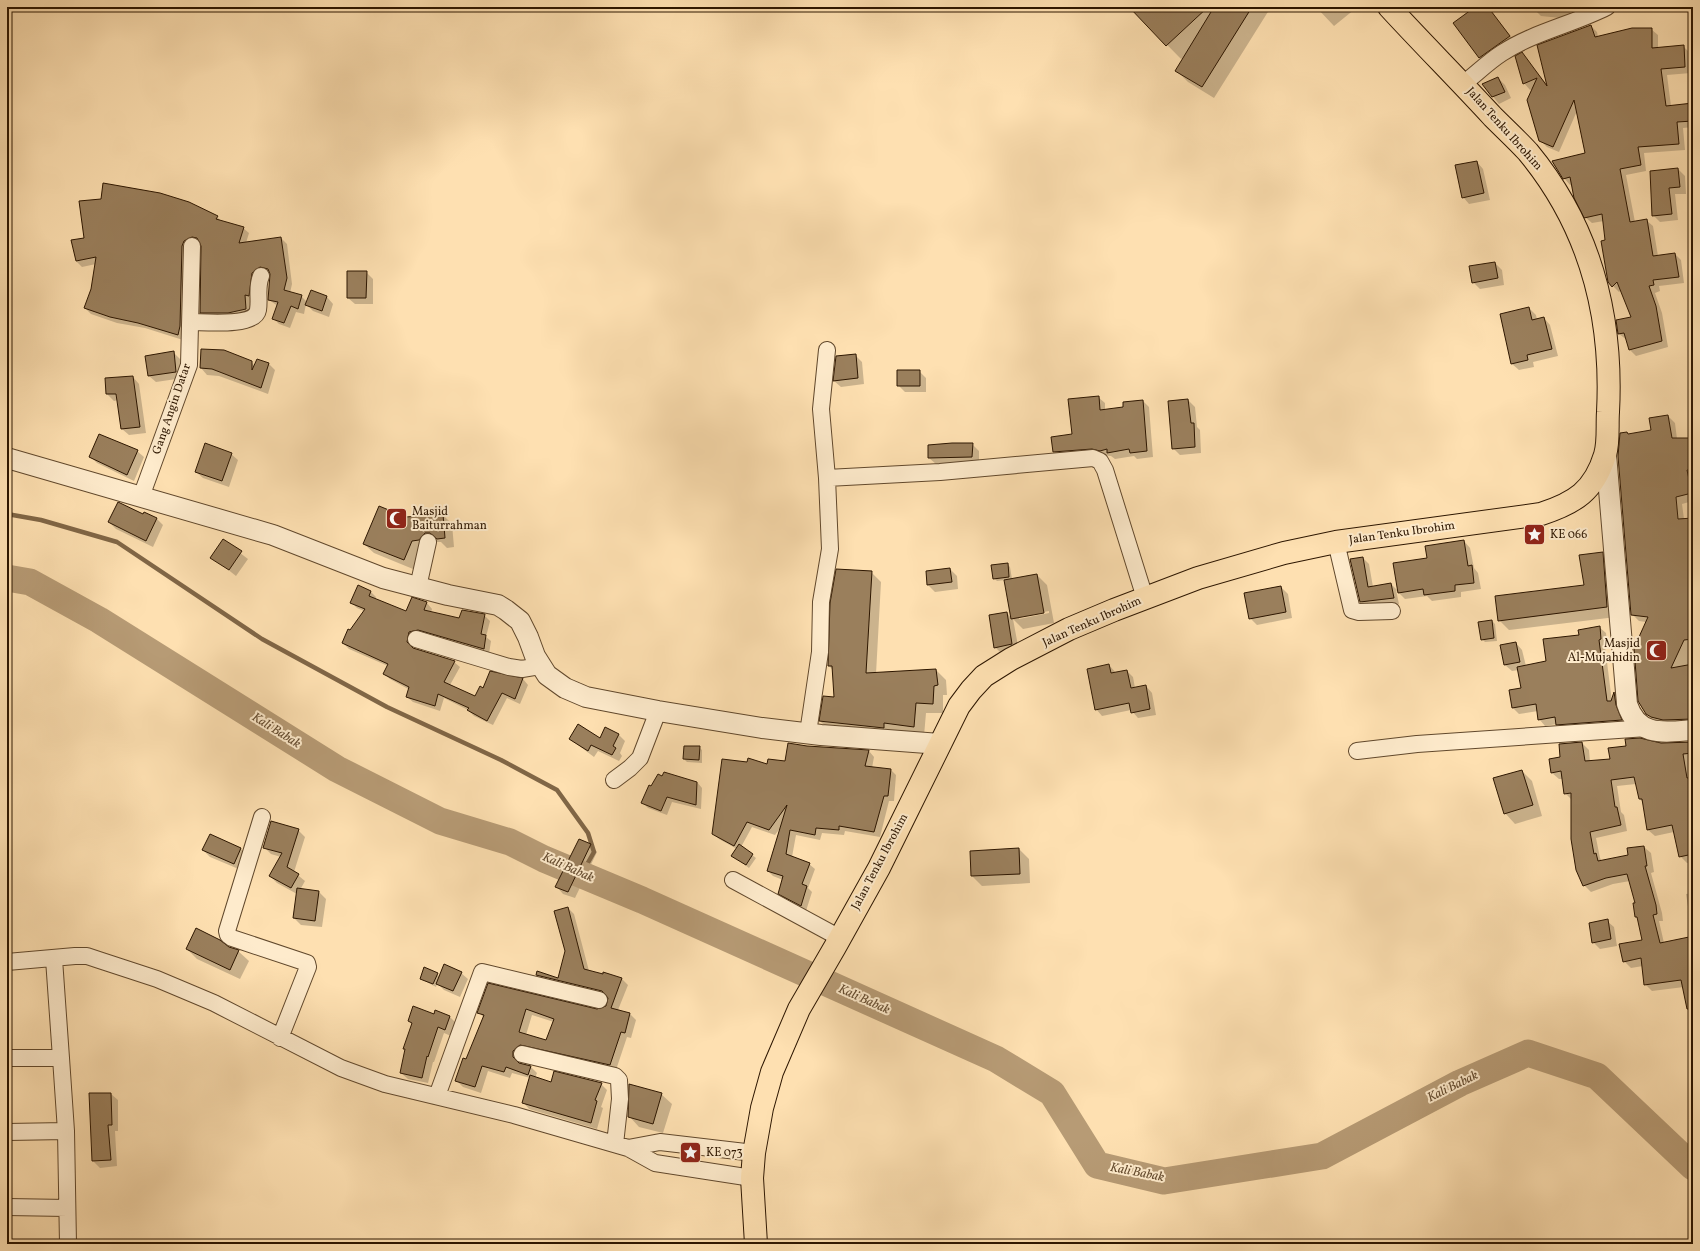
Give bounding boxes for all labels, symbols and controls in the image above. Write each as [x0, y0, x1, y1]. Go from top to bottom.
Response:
street label: Jalan Tenku Ibrohim [1462, 84, 1546, 174]
street label: Gang Angin Datar [149, 361, 195, 457]
place label: Masjid Baiturrahman [412, 504, 487, 534]
mosque icon: Masjid Baiturrahman [384, 506, 410, 532]
street label: Jalan Tenku Ibrohim [1348, 518, 1456, 548]
place icon: KE 066 [1521, 522, 1547, 548]
place label: KE 066 [1550, 527, 1587, 543]
street label: Jalan Tenku Ibrohim [1040, 593, 1144, 651]
place label: Masjid Al-Mujahidin [1568, 636, 1640, 666]
mosque icon: Masjid Al-Mujahidin [1643, 638, 1669, 664]
water label: Kali Babak [248, 709, 304, 753]
street label: Jalan Tenku Ibrohim [848, 811, 912, 913]
water label: Kali Babak [539, 849, 597, 887]
water label: Kali Babak [835, 981, 893, 1019]
water label: Kali Babak [1424, 1067, 1482, 1107]
place icon: KE 073 [678, 1140, 704, 1166]
place label: KE 073 [706, 1145, 743, 1161]
water label: Kali Babak [1108, 1159, 1166, 1187]

